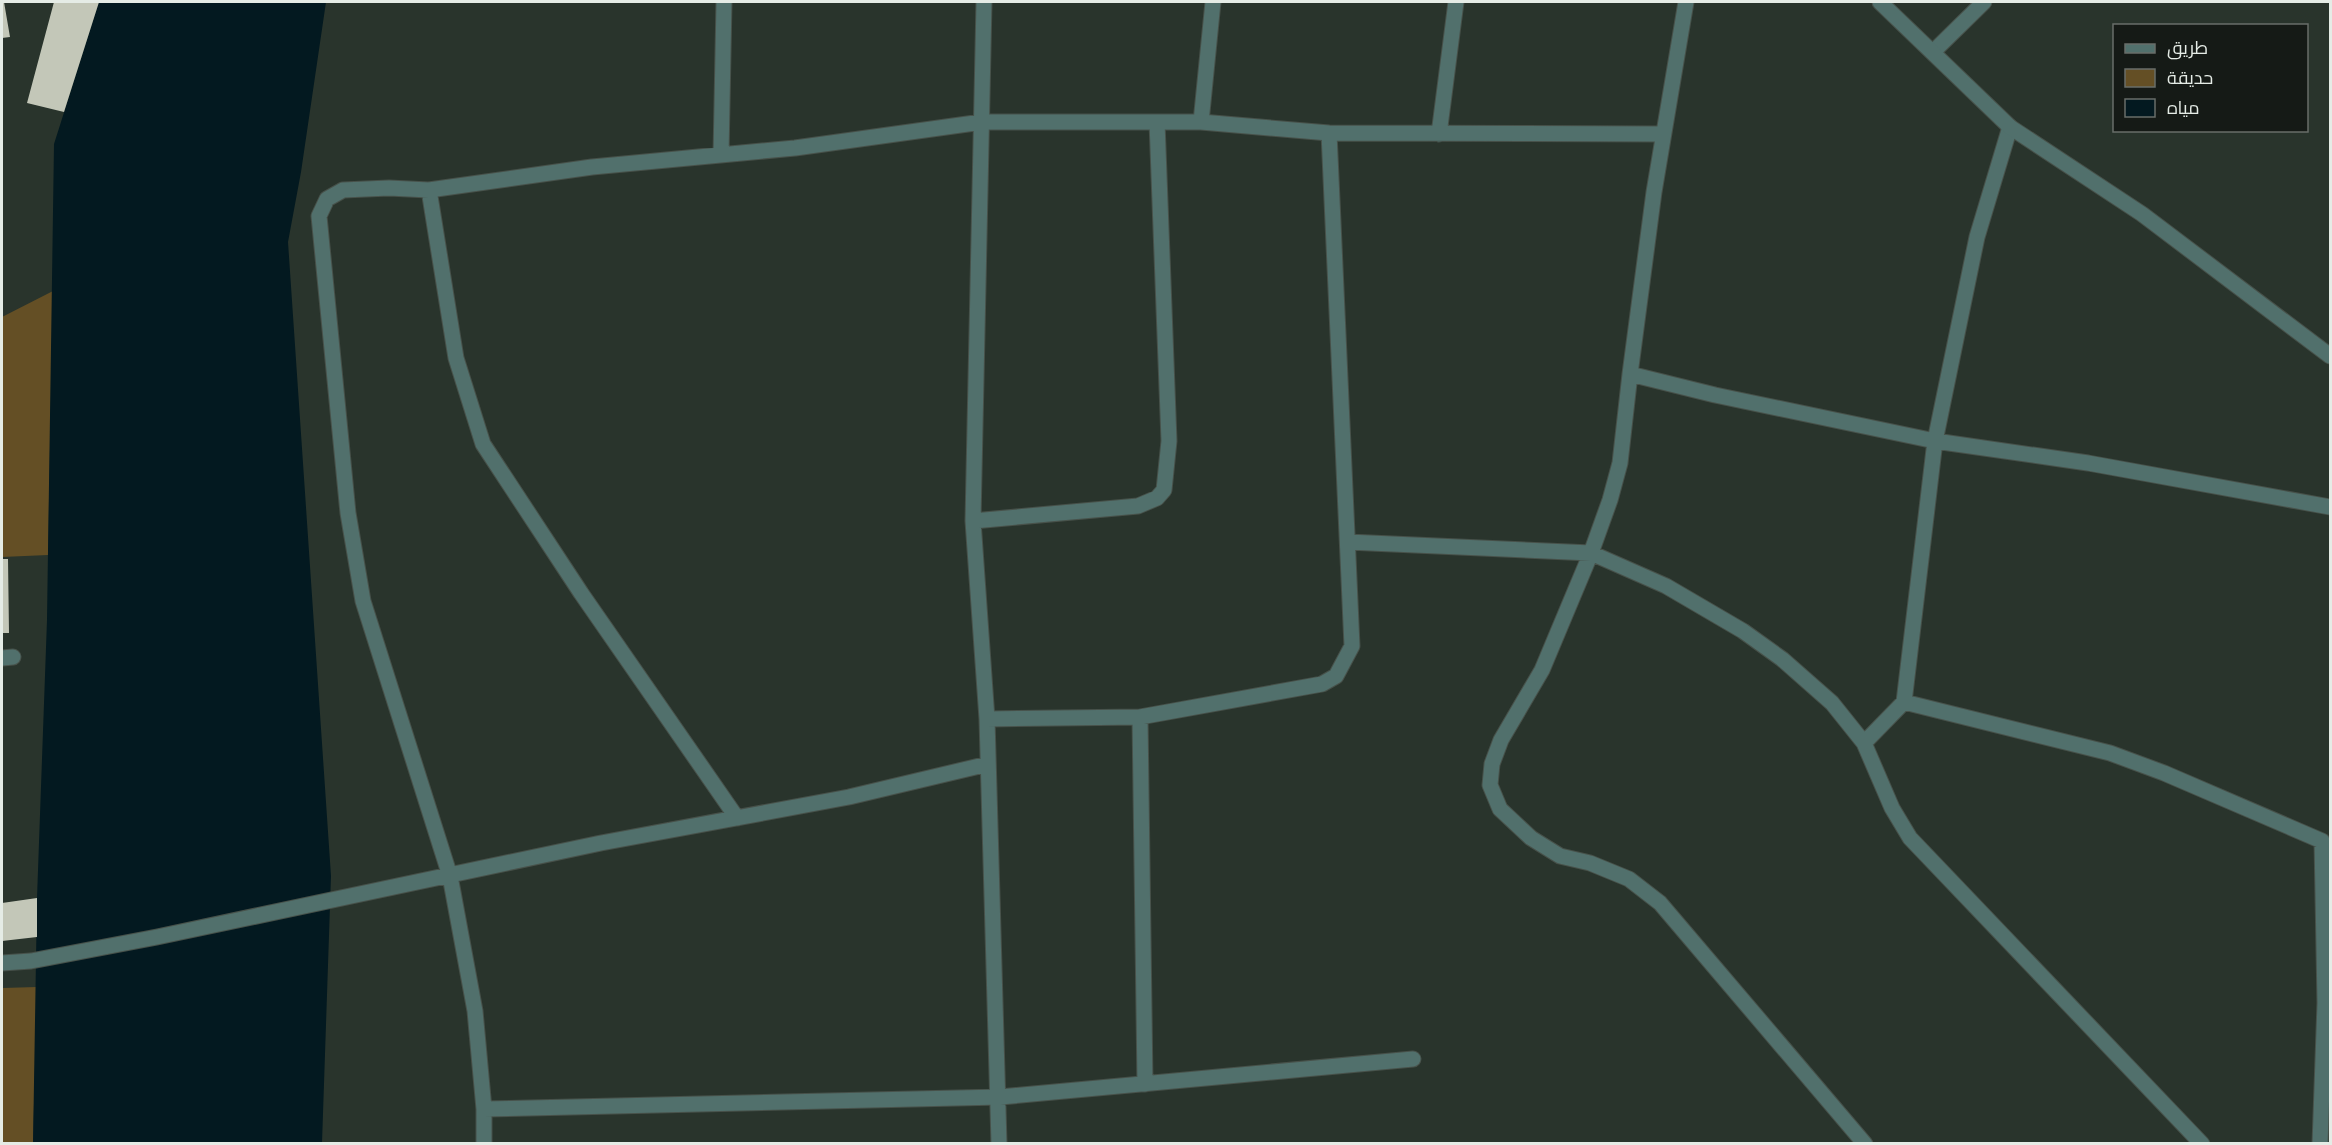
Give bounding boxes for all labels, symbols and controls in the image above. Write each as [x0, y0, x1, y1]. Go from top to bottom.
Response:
legend [2113, 24, 2308, 132]
text: طريق [2167, 38, 2208, 60]
text: حديقة [2167, 68, 2213, 88]
text: مياه [2167, 98, 2200, 118]

